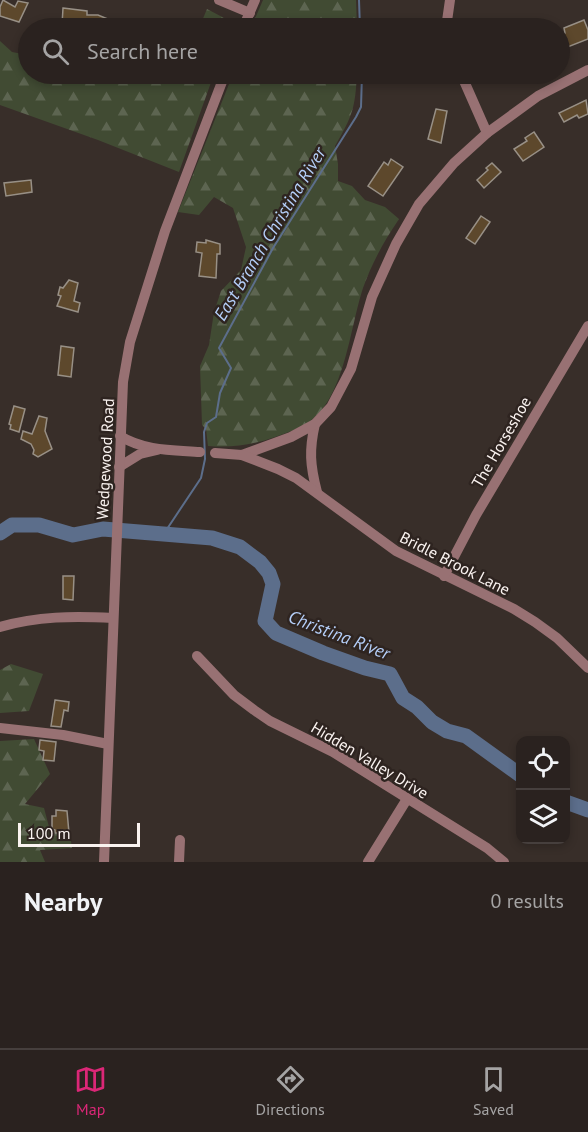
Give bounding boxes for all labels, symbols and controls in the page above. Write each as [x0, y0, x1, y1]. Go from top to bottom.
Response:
search box [18, 18, 570, 84]
icon: search [39, 35, 72, 68]
text: Search here [87, 37, 198, 65]
water label: East Branch Christina River [209, 142, 331, 325]
street label: The Horseshoe [467, 393, 535, 491]
street label: Wedgewood Road [92, 398, 118, 520]
street label: Bridle Brook Lane [397, 527, 513, 599]
water label: Christina River [285, 605, 394, 665]
street label: Hidden Valley Drive [308, 717, 432, 803]
map controls [516, 736, 570, 844]
button: locate [516, 736, 570, 790]
button: layers [516, 790, 570, 844]
scale bar [18, 820, 140, 848]
text: 100 m [27, 823, 70, 843]
text: Nearby [24, 885, 102, 918]
text: 0 results [491, 888, 564, 914]
tab: Map [74, 1063, 107, 1119]
tab: Directions [256, 1063, 325, 1119]
tab: Saved [473, 1063, 514, 1119]

